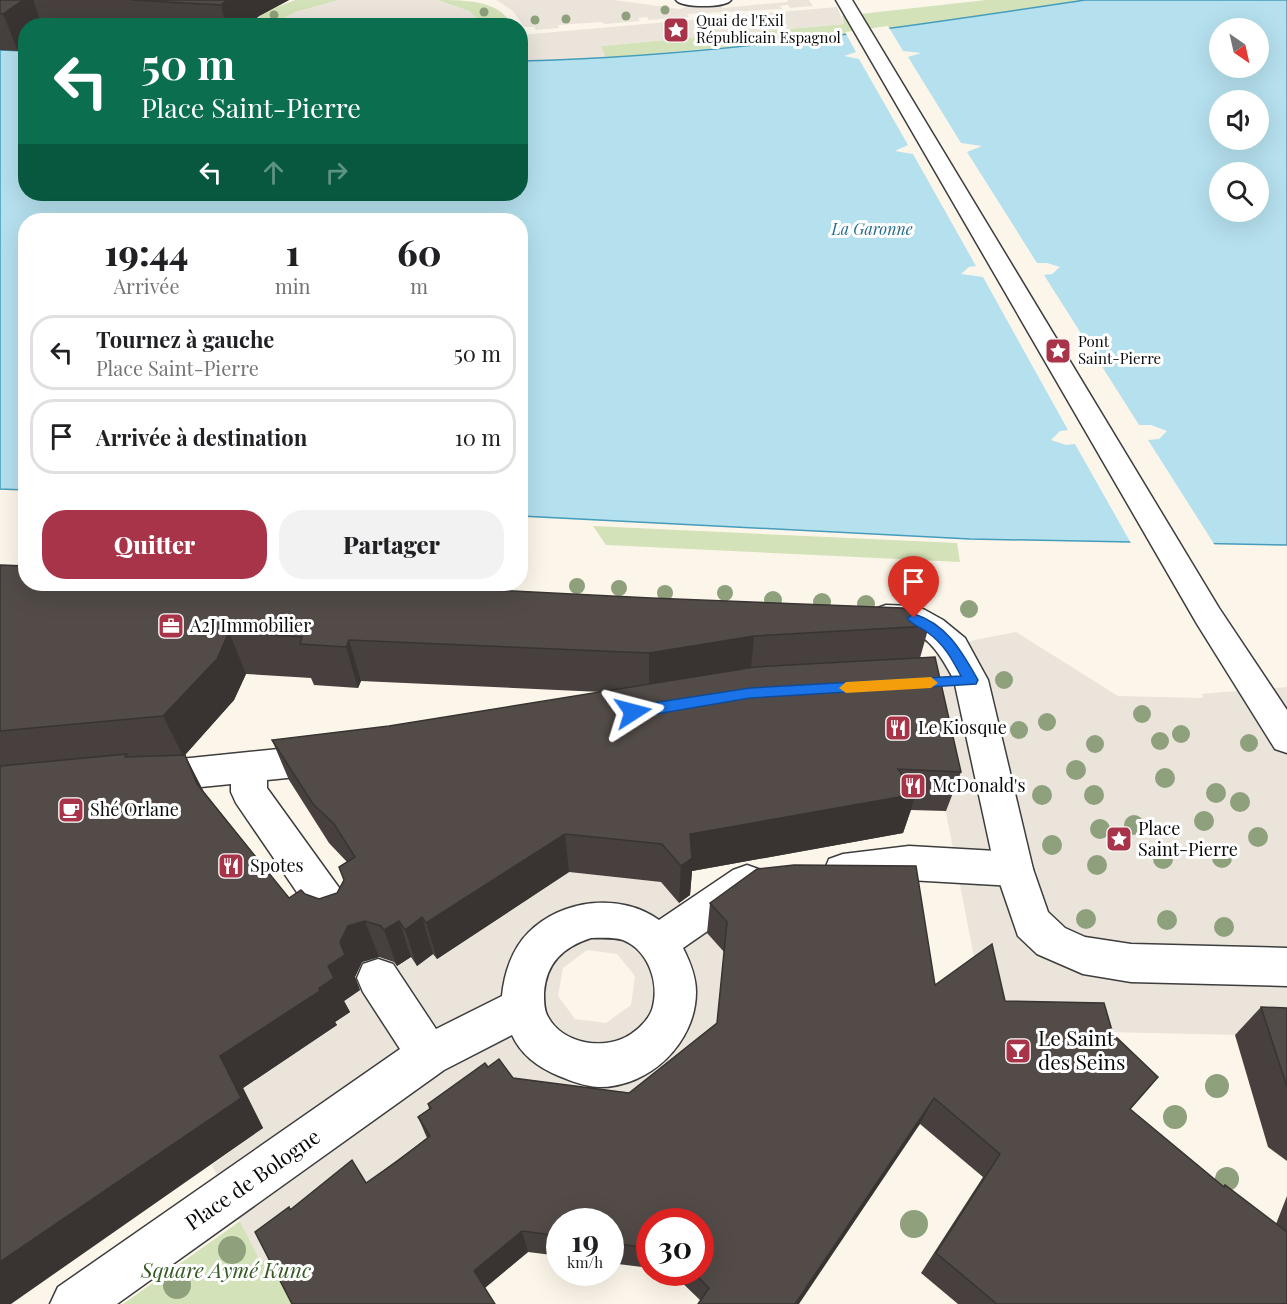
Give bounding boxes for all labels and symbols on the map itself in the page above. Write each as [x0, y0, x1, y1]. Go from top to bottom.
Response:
place label: Quai de l'Exil Républicain Espagnol [696, 10, 841, 47]
place icon: Quai de l'Exil Républicain Espagnol [661, 15, 691, 45]
north arrow [1209, 18, 1269, 78]
water label: La Garonne [830, 218, 913, 239]
place label: Pont Saint-Pierre [1078, 331, 1161, 368]
place icon: Pont Saint-Pierre [1043, 336, 1073, 366]
pin [888, 556, 939, 618]
office icon: A2J Immobilier [156, 611, 186, 641]
place label: A2J Immobilier [189, 613, 311, 637]
position arrow [601, 680, 665, 744]
restaurant icon: Le Kiosque [883, 713, 913, 743]
place label: Le Kiosque [918, 715, 1007, 739]
restaurant icon: McDonald's [898, 771, 928, 801]
place label: McDonald's [932, 773, 1026, 797]
cafe icon: Shé Orlane [56, 795, 86, 825]
place label: Shé Orlane [90, 797, 179, 821]
place label: Place Saint-Pierre [1138, 816, 1238, 861]
place icon: Place Saint-Pierre [1104, 824, 1134, 854]
restaurant icon: Spotes [216, 851, 246, 881]
place label: Spotes [250, 853, 304, 877]
place label: Le Saint des Seins [1038, 1023, 1126, 1075]
bar icon: Le Saint des Seins [1003, 1036, 1033, 1066]
street label: Place de Bologne [179, 1121, 325, 1235]
speed limit sign: 30 [636, 1208, 714, 1286]
park label: Square Aymé Kunc [140, 1255, 311, 1283]

